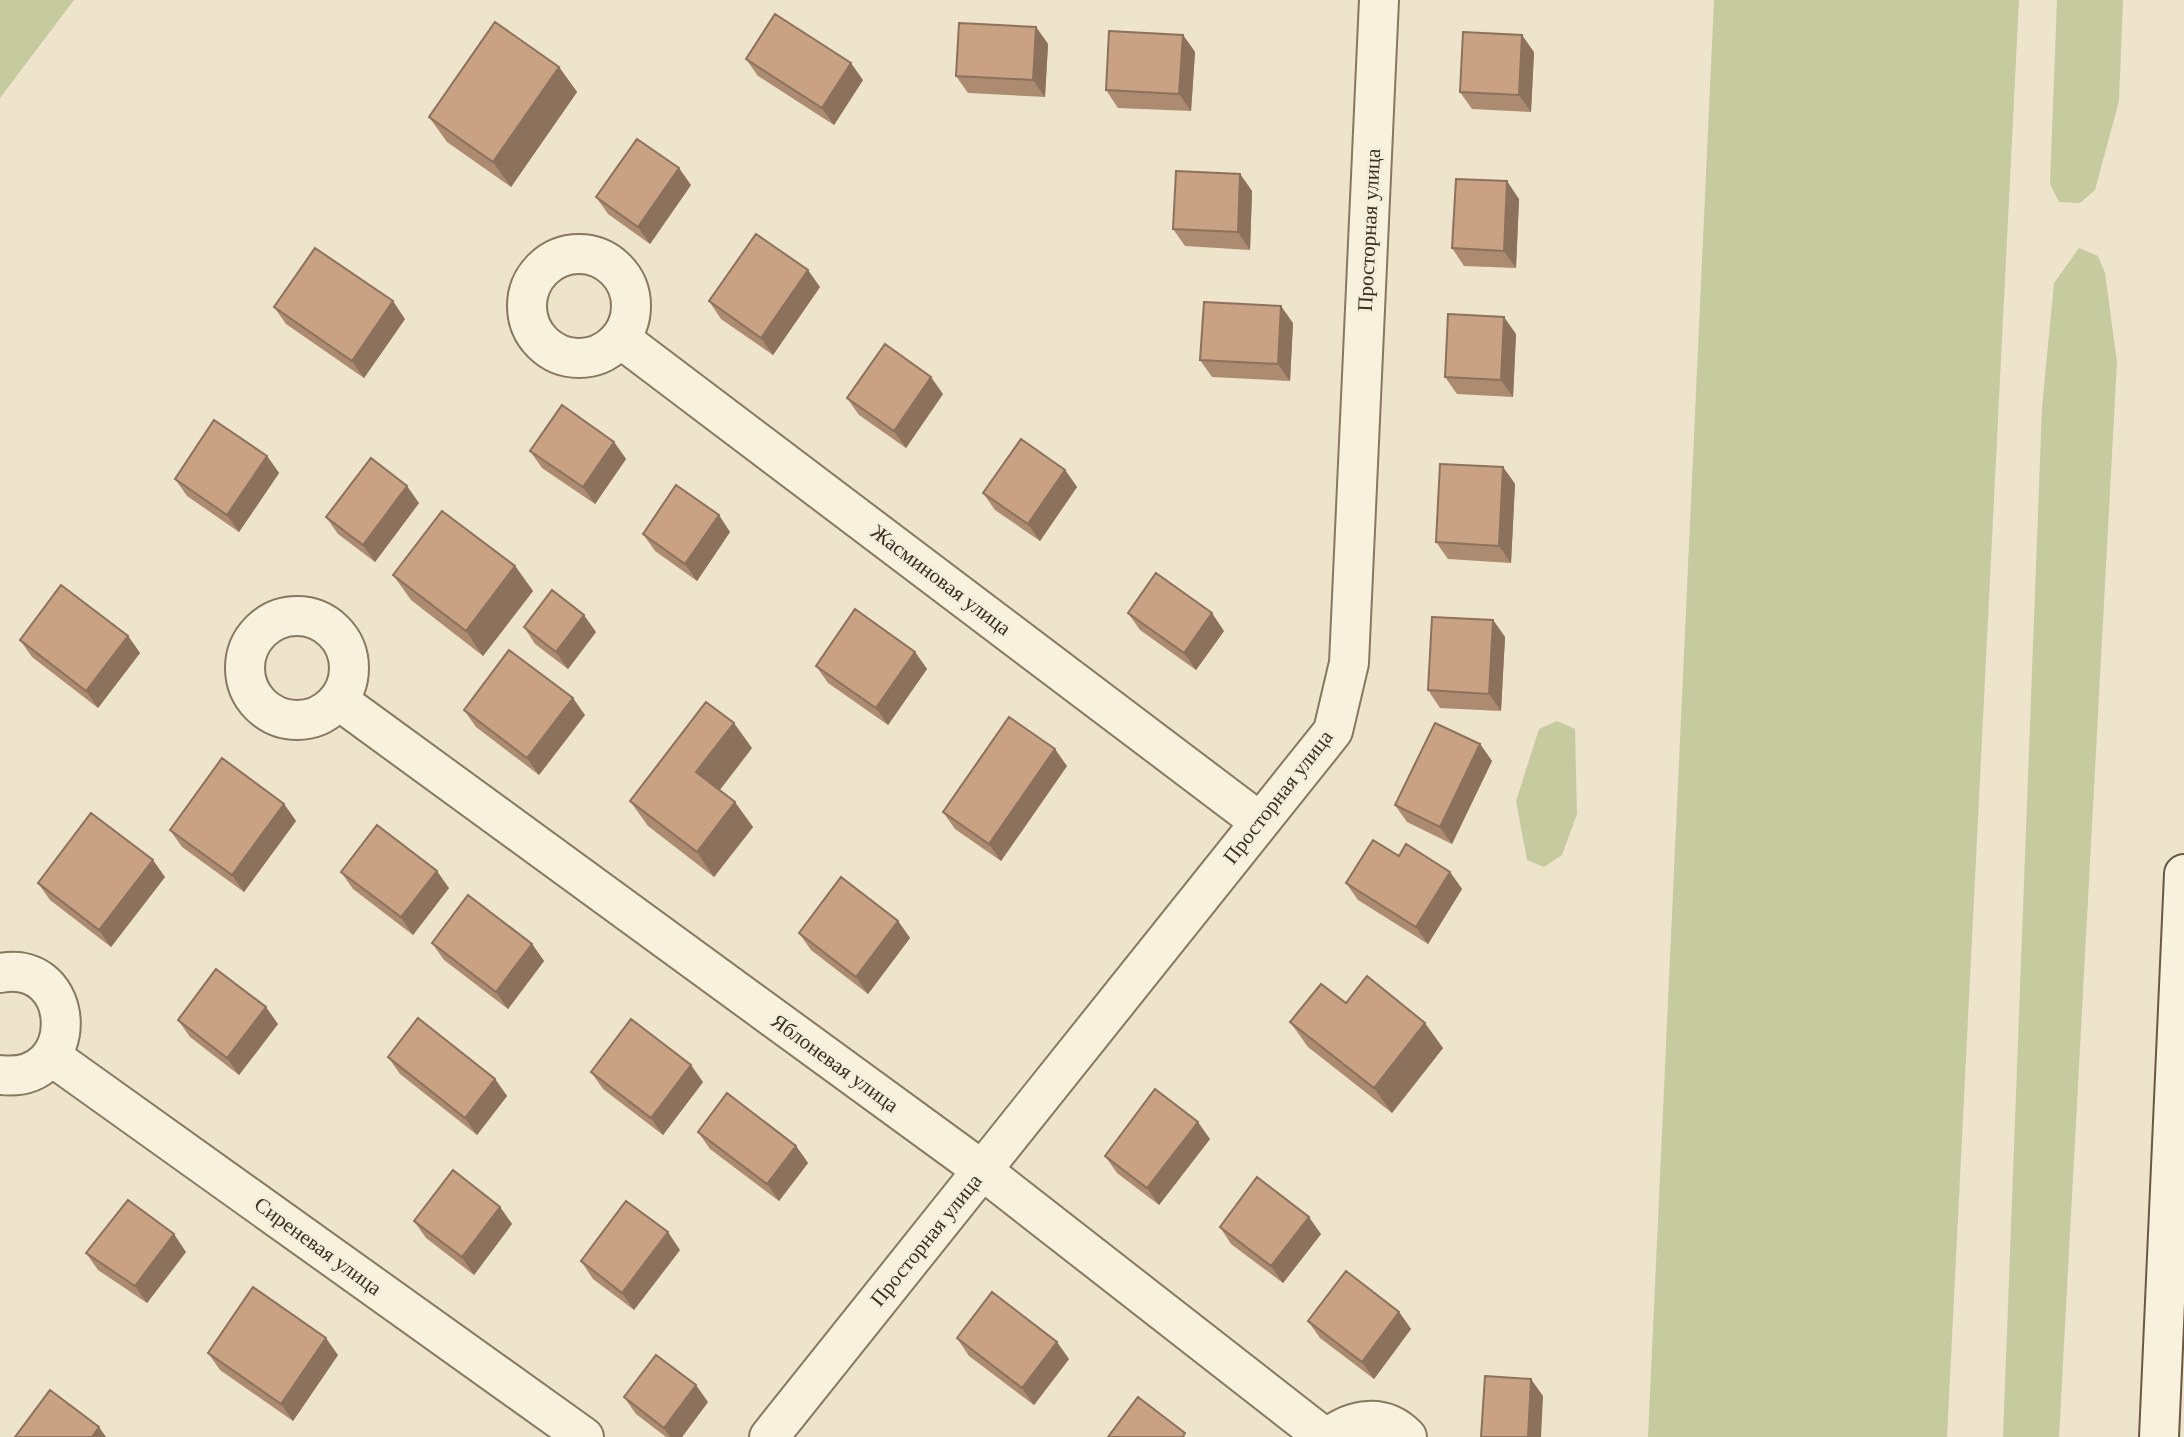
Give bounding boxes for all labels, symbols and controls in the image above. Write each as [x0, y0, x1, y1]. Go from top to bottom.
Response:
street label: Просторная улица [1353, 147, 1385, 312]
street label: Жасминовая улица [866, 520, 1016, 641]
street label: Просторная улица [1218, 725, 1338, 869]
street label: Яблоневая улица [767, 1009, 904, 1118]
street label: Просторная улица [865, 1168, 987, 1311]
street label: Сиреневая улица [250, 1192, 387, 1301]

